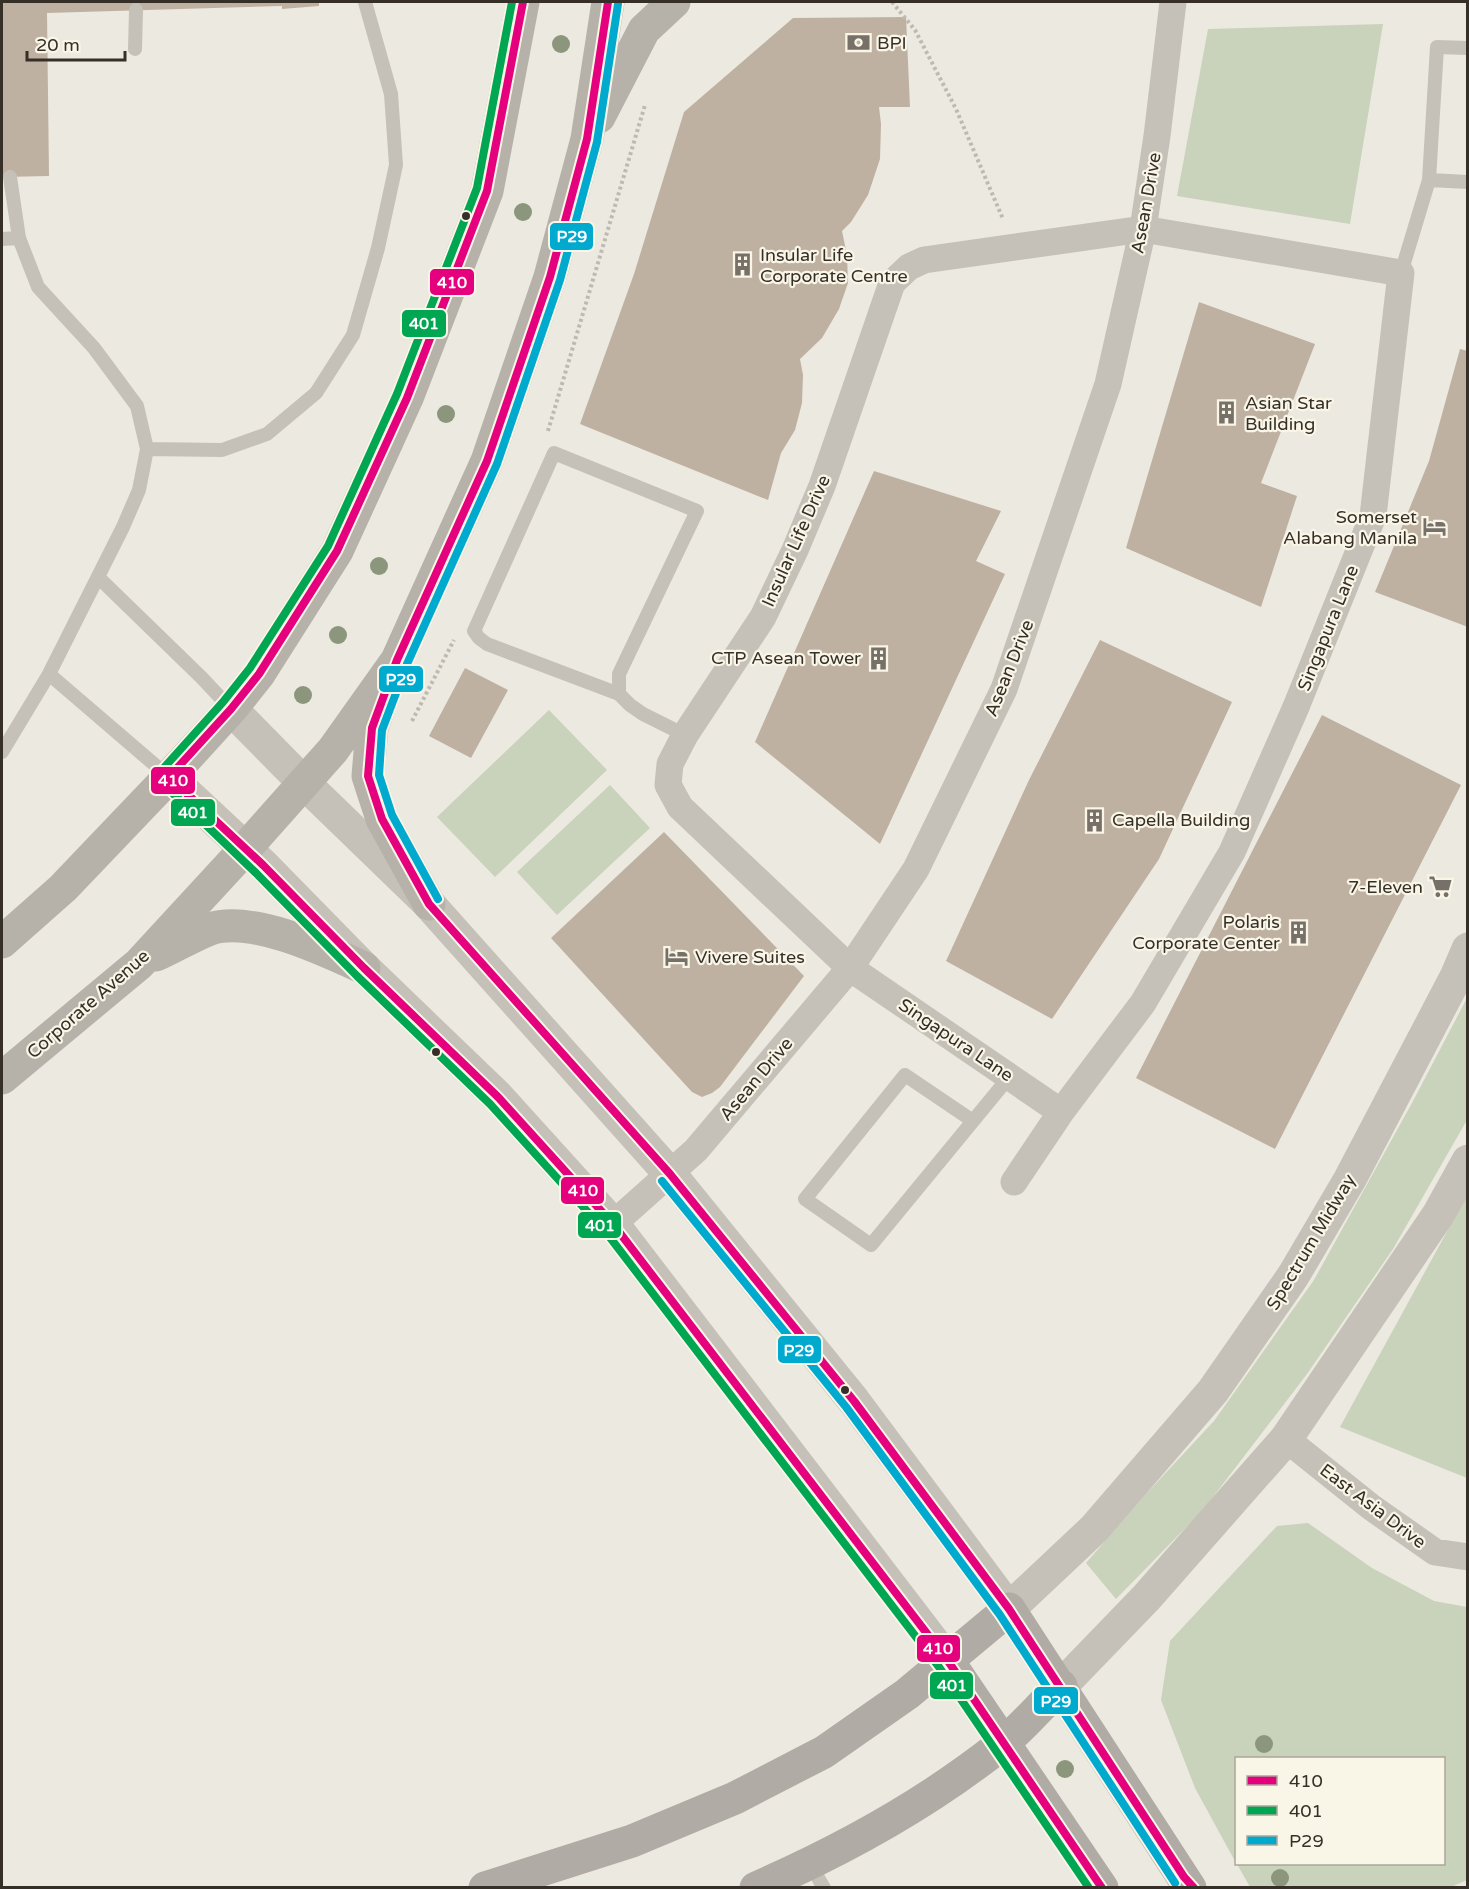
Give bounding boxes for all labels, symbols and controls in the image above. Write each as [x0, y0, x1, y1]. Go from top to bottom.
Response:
scale bar [27, 24, 124, 62]
bank icon: BPI [846, 30, 872, 56]
place label: BPI [877, 32, 907, 54]
text: 20 m [36, 34, 80, 56]
street label: Asean Drive [1126, 151, 1166, 255]
unlabelled marker [460, 210, 472, 222]
line badge: P29 [549, 222, 594, 251]
text: P29 [557, 227, 587, 247]
place label: Insular Life Corporate Centre [760, 244, 908, 287]
building icon: Insular Life Corporate Centre [729, 252, 755, 278]
line badge: 410 [429, 268, 475, 296]
text: 410 [437, 273, 467, 293]
line badge: 401 [401, 309, 447, 338]
text: 401 [409, 314, 439, 334]
place label: Asian Star Building [1245, 392, 1332, 435]
building icon: Asian Star Building [1214, 400, 1240, 426]
street label: Insular Life Drive [757, 472, 835, 610]
place label: Somerset Alabang Manila [1283, 506, 1417, 549]
hotel icon: Somerset Alabang Manila [1422, 514, 1448, 540]
street label: Singapura Lane [1293, 562, 1363, 694]
street label: Asean Drive [980, 616, 1038, 720]
building icon: CTP Asean Tower [866, 645, 892, 671]
place label: CTP Asean Tower [711, 647, 861, 669]
line badge: P29 [378, 665, 424, 693]
text: P29 [386, 670, 416, 690]
line badge: 410 [150, 766, 196, 795]
text: 410 [158, 771, 188, 791]
line badge: 401 [170, 798, 216, 827]
text: 401 [178, 803, 208, 823]
building icon: Capella Building [1081, 807, 1107, 833]
place label: Capella Building [1112, 809, 1250, 831]
supermarket icon: 7-Eleven [1428, 874, 1454, 900]
place label: 7-Eleven [1348, 876, 1423, 898]
place label: Polaris Corporate Center [1132, 911, 1280, 954]
building icon: Polaris Corporate Center [1285, 919, 1311, 945]
hotel icon: Vivere Suites [664, 944, 690, 970]
street label: Corporate Avenue [22, 945, 154, 1063]
place label: Vivere Suites [695, 946, 805, 968]
street label: Singapura Lane [895, 994, 1017, 1086]
street label: Asean Drive [715, 1033, 797, 1125]
unlabelled marker [430, 1046, 442, 1058]
street label: Spectrum Midway [1262, 1170, 1360, 1314]
line badge: 410 [560, 1176, 605, 1205]
text: 410 [568, 1181, 598, 1201]
line badge: 401 [577, 1211, 622, 1239]
text: 401 [585, 1216, 615, 1236]
line badge: P29 [777, 1335, 822, 1364]
text: P29 [784, 1341, 814, 1361]
unlabelled marker [839, 1384, 851, 1396]
street label: East Asia Drive [1316, 1459, 1430, 1553]
line badge: 410 [916, 1634, 961, 1663]
text: 410 [923, 1639, 953, 1659]
line badge: 401 [929, 1671, 974, 1700]
text: 401 [937, 1676, 967, 1696]
line badge: P29 [1033, 1686, 1079, 1715]
text: P29 [1041, 1692, 1071, 1712]
legend [1235, 1757, 1445, 1865]
text: 410 [1289, 1770, 1323, 1792]
text: 401 [1289, 1800, 1323, 1822]
text: P29 [1289, 1830, 1324, 1852]

